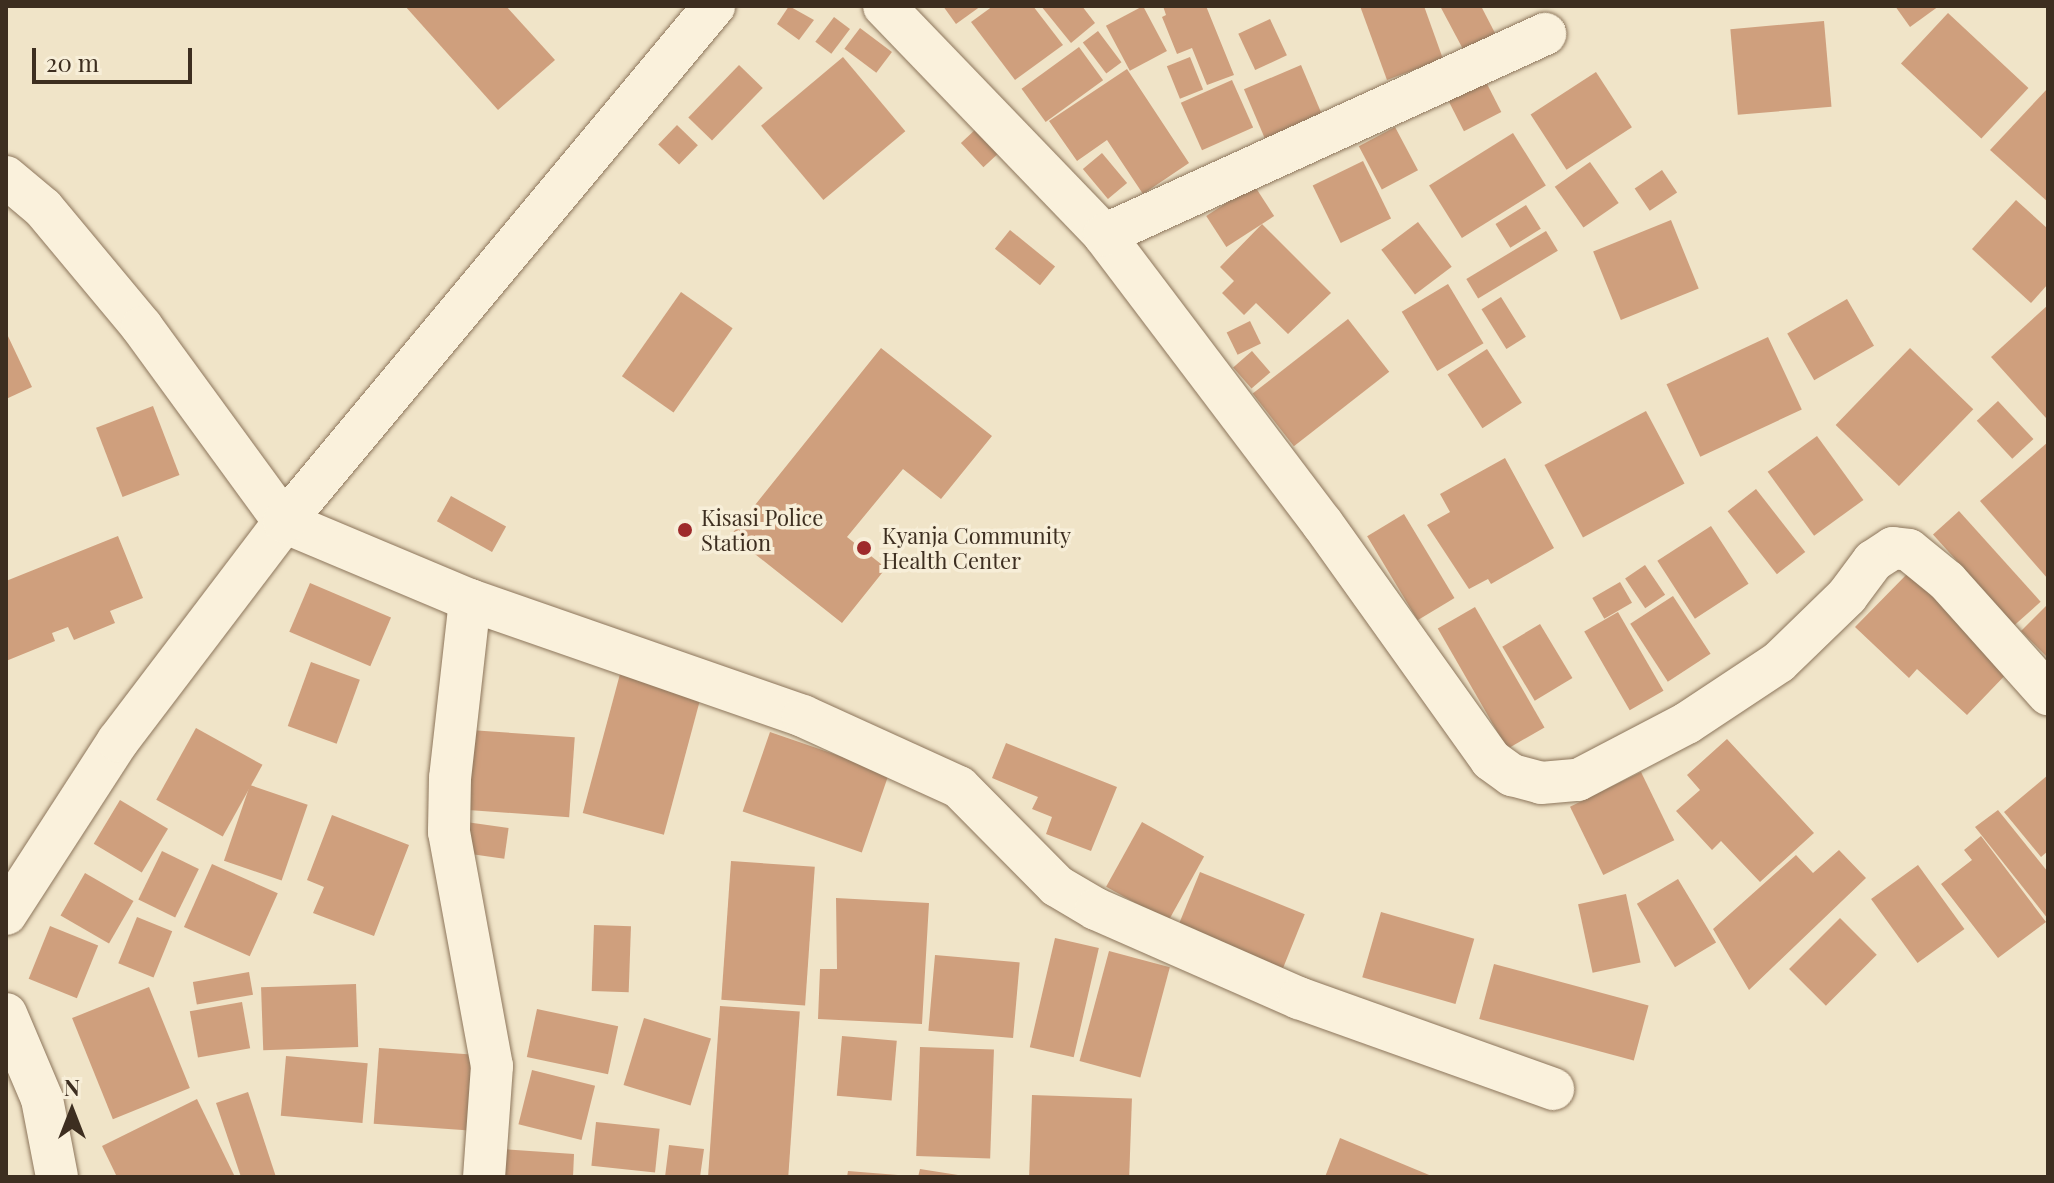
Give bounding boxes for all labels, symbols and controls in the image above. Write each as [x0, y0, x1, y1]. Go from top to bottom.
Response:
scale bar [36, 32, 196, 82]
text: 20 m [46, 46, 99, 78]
place label: Kisasi Police Station [701, 504, 823, 556]
marker: Kisasi Police Station [676, 521, 694, 539]
place label: Kyanja Community Health Center [882, 522, 1071, 574]
marker: Kyanja Community Health Center [853, 537, 875, 559]
north arrow [32, 1071, 112, 1151]
text: N [64, 1072, 80, 1102]

